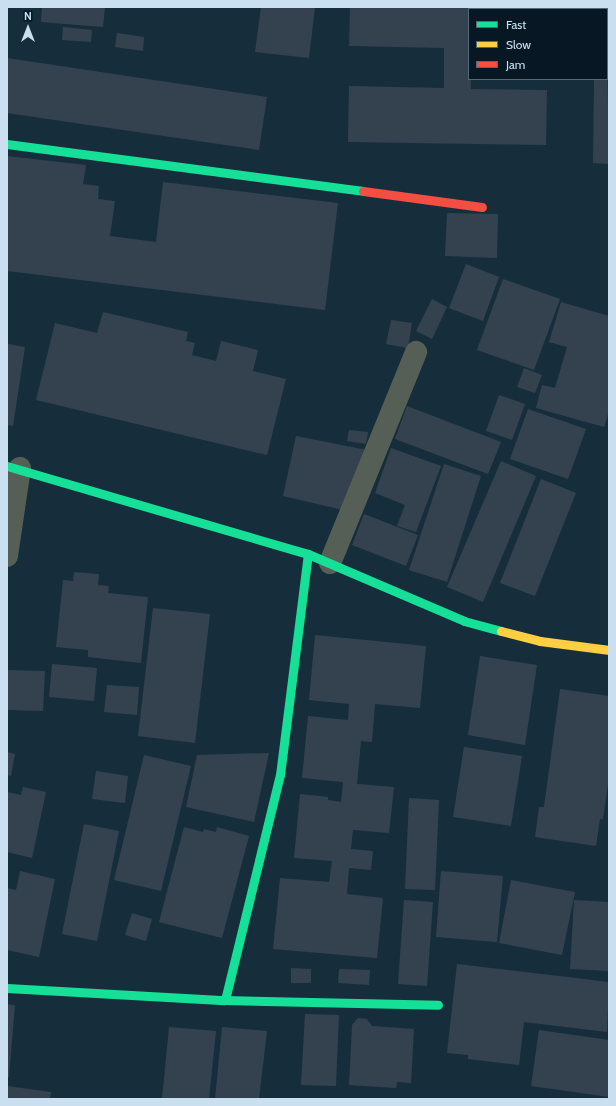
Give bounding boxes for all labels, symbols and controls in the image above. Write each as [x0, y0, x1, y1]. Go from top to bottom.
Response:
north arrow [8, 8, 48, 48]
legend [468, 8, 608, 80]
text: N [24, 9, 32, 23]
text: Fast [506, 17, 526, 32]
text: Slow [506, 37, 531, 52]
text: Jam [506, 57, 525, 72]

